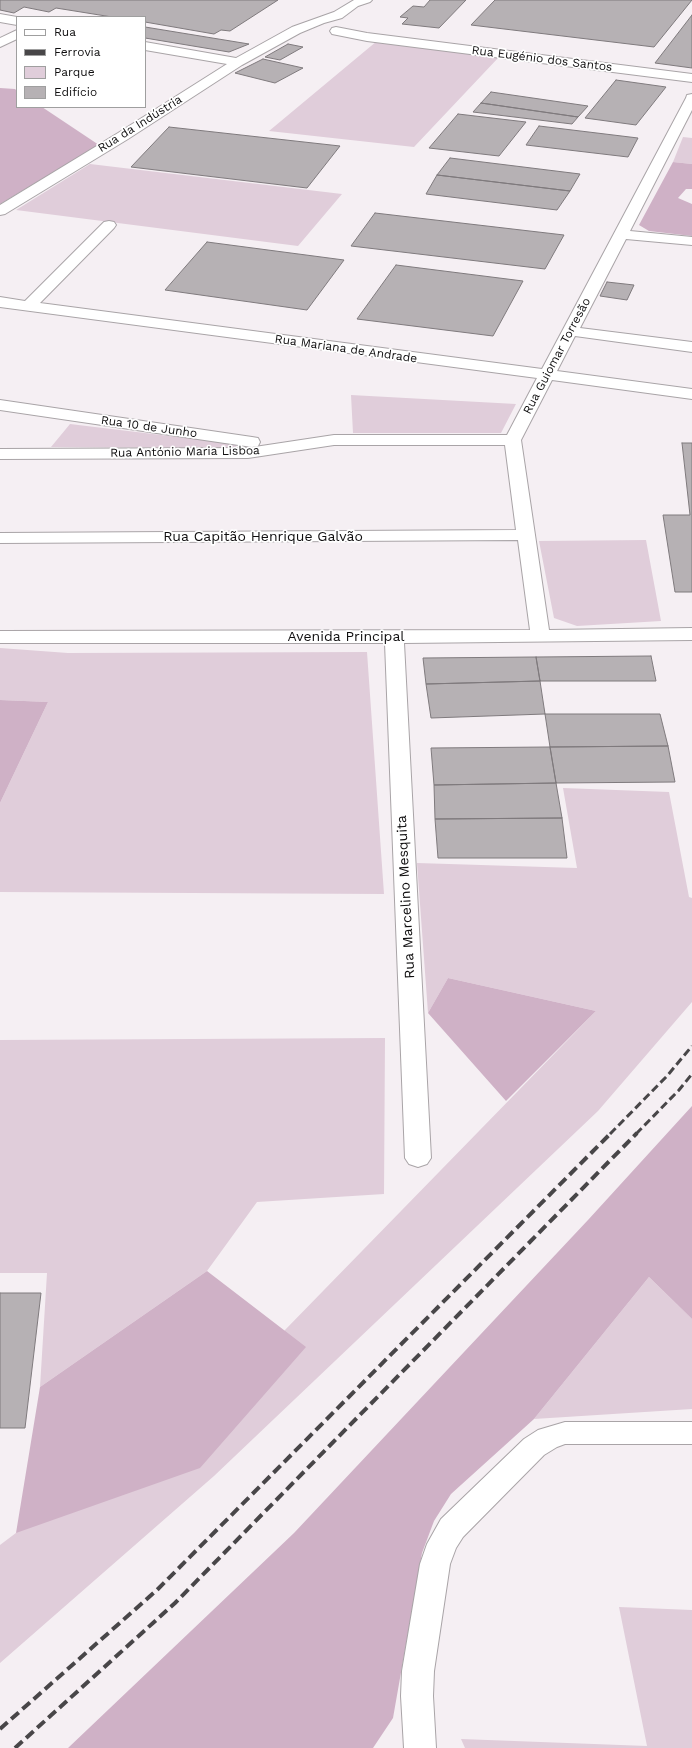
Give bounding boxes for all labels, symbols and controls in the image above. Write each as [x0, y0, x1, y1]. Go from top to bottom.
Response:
legend [16, 16, 146, 108]
text: Rua [54, 25, 76, 39]
street label: Rua Eugénio dos Santos [471, 43, 613, 75]
text: Ferrovia [54, 45, 101, 59]
text: Parque [54, 65, 95, 79]
text: Edifício [54, 85, 97, 99]
street label: Rua da Indústria [95, 92, 185, 156]
street label: Rua Guiomar Torresão [520, 295, 594, 417]
street label: Rua Mariana de Andrade [274, 332, 418, 366]
street label: Rua 10 de Junho [100, 413, 198, 441]
street label: Rua António Maria Lisboa [110, 443, 260, 461]
street label: Rua Capitão Henrique Galvão [163, 529, 363, 545]
street label: Avenida Principal [287, 629, 405, 645]
street label: Rua Marcelino Mesquita [393, 815, 419, 979]

